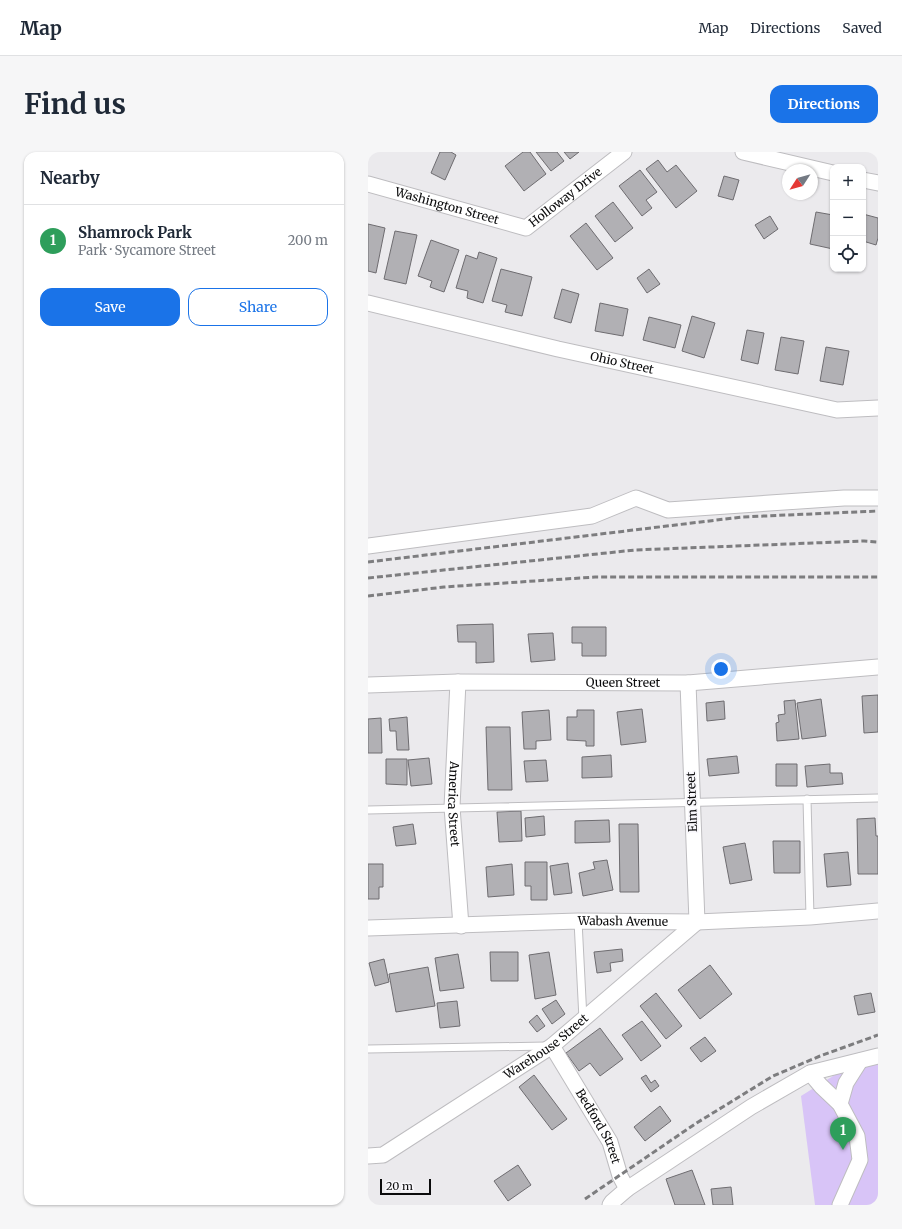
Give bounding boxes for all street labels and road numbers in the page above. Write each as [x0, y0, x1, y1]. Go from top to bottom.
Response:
street label: Holloway Drive [526, 164, 605, 230]
street label: Washington Street [392, 184, 501, 227]
street label: Ohio Street [589, 348, 656, 377]
street label: Queen Street [586, 675, 660, 690]
street label: America Street [445, 760, 463, 847]
street label: Elm Street [683, 771, 700, 833]
street label: Wabash Avenue [577, 913, 668, 929]
street label: Warehouse Street [500, 1010, 591, 1083]
street label: Bedford Street [573, 1086, 624, 1166]

